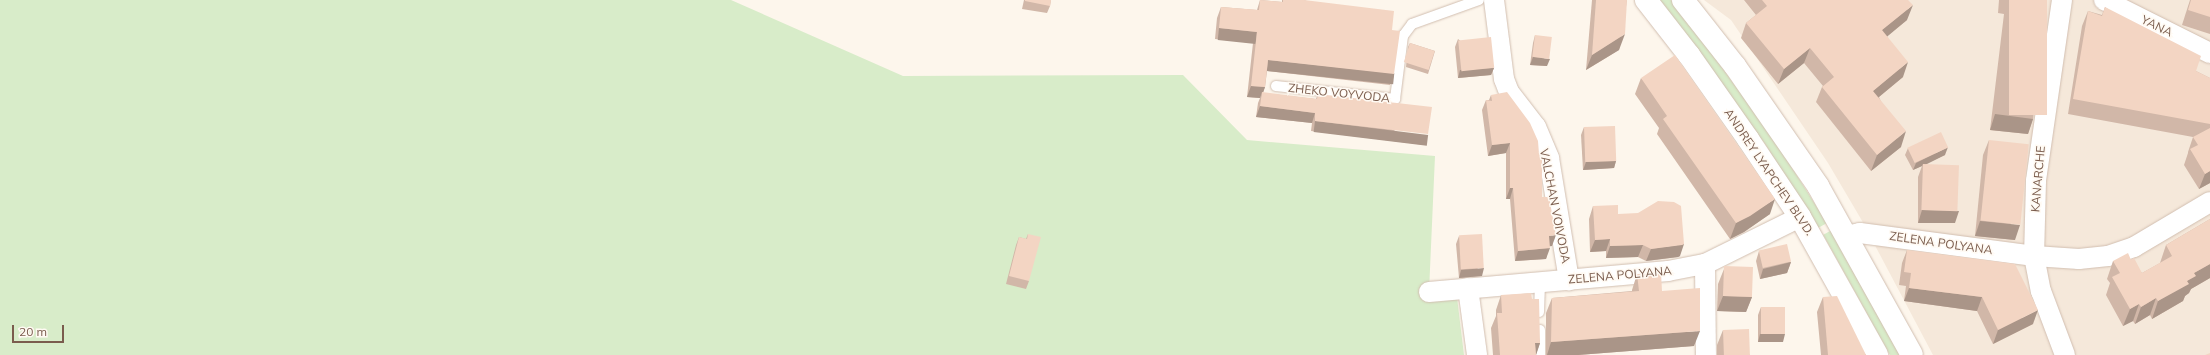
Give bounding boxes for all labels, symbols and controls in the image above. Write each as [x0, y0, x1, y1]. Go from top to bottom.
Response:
street label: YANA [2139, 12, 2175, 40]
street label: ZHEKO VOYVODA [1287, 80, 1391, 106]
street label: ANDREY LYAPCHEV BLVD. [1721, 106, 1817, 238]
street label: KANARCHE [2028, 145, 2048, 213]
street label: VALCHAN VOIVODA [1537, 147, 1573, 265]
street label: ZELENA POLYANA [1889, 229, 1993, 257]
street label: ZELENA POLYANA [1568, 263, 1672, 287]
scale bar [14, 317, 66, 343]
text: 20 m [19, 324, 47, 339]

